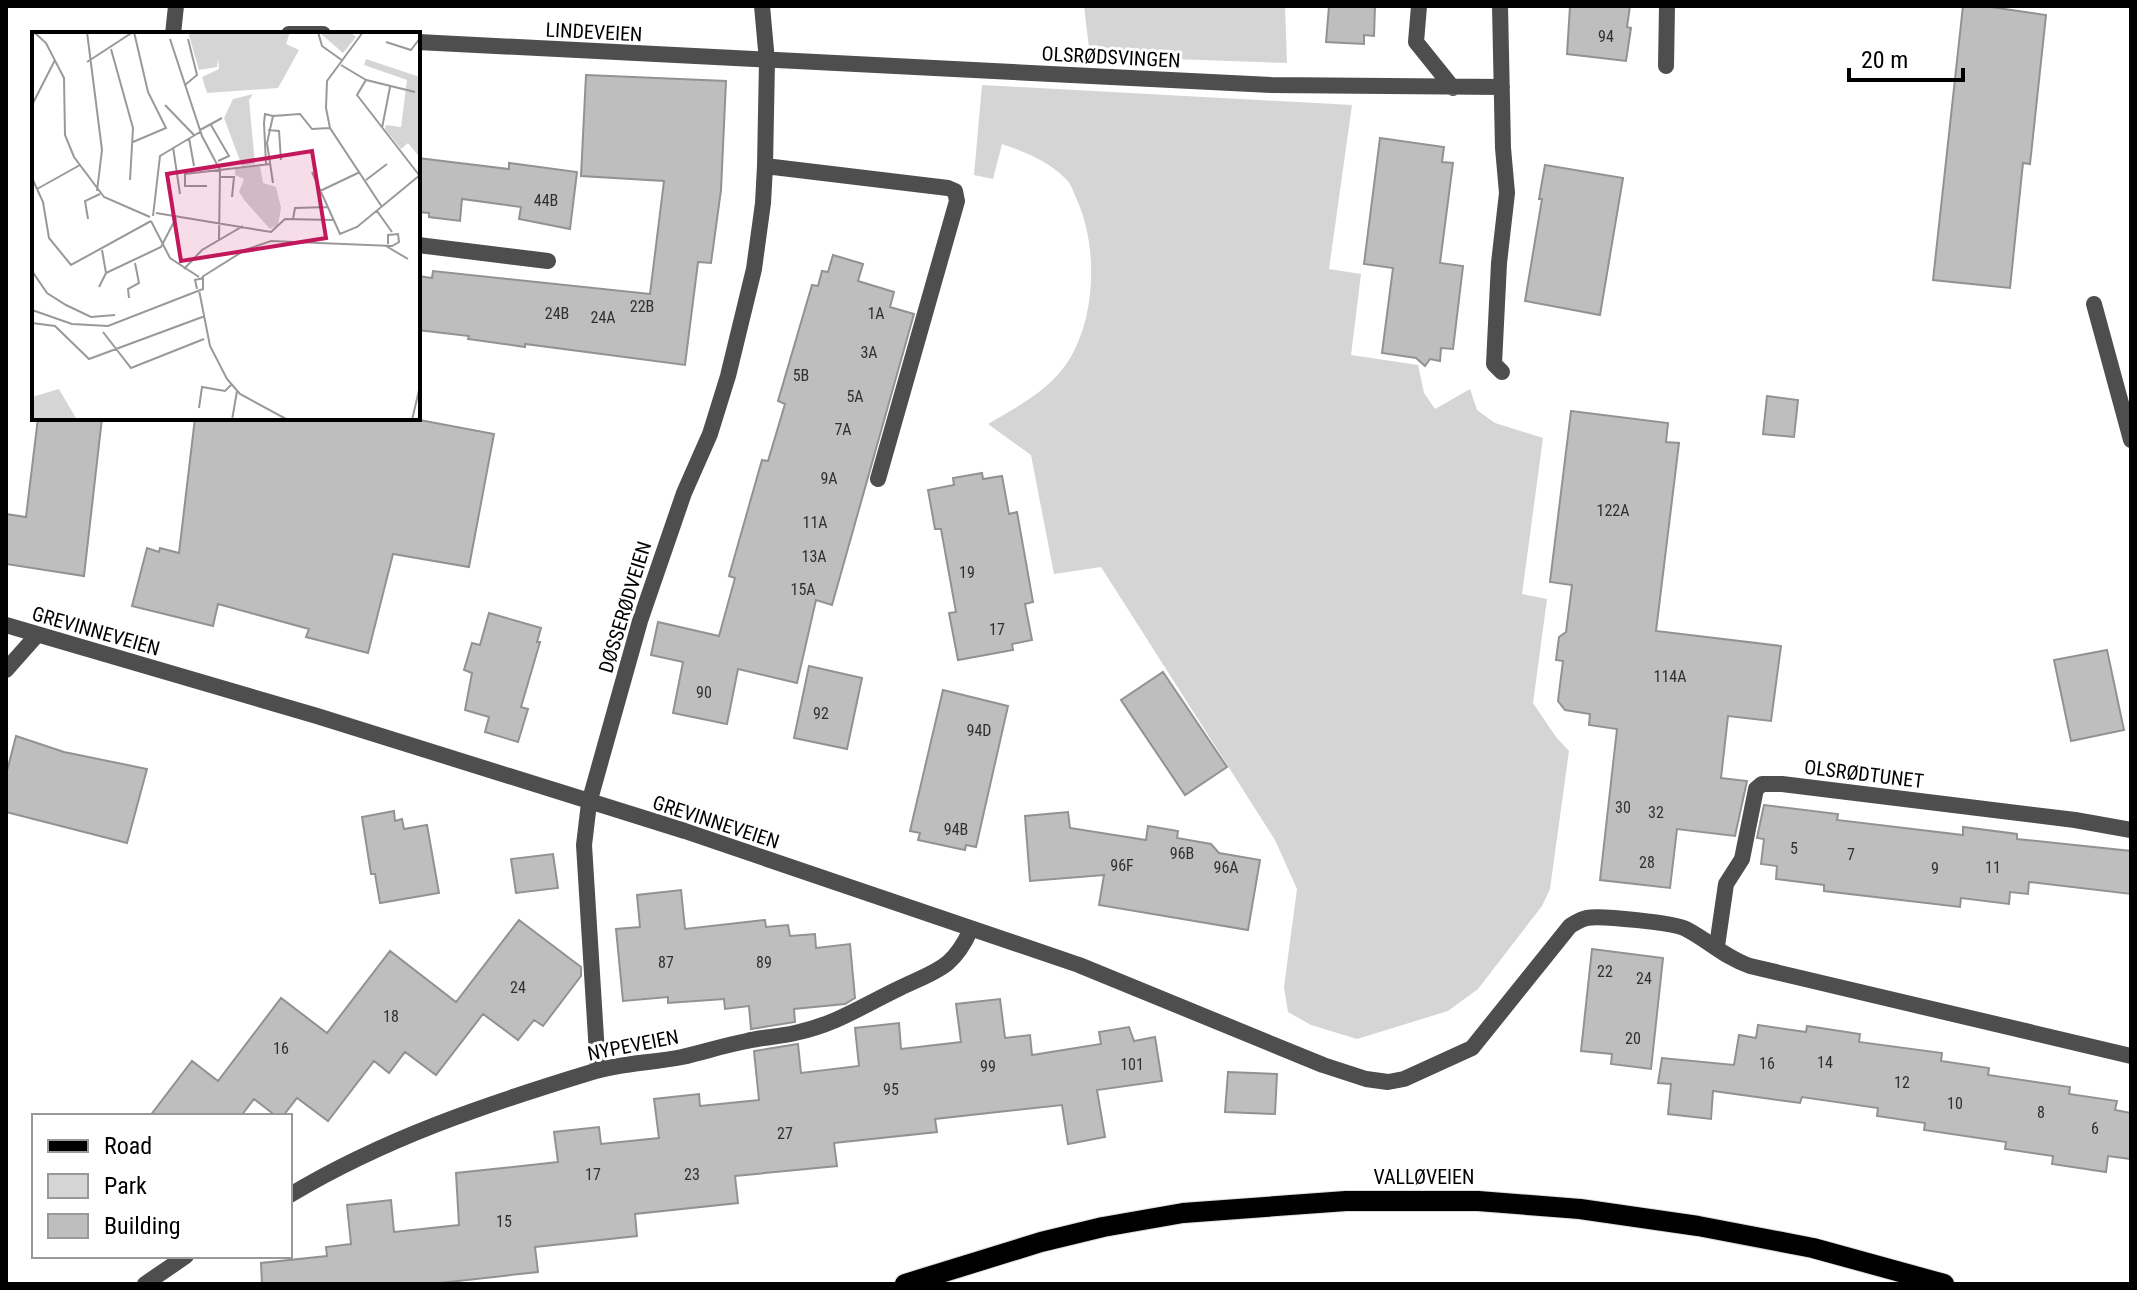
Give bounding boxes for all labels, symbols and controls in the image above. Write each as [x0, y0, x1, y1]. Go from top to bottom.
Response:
street label: LINDEVEIEN [545, 17, 643, 47]
house number: 94 [1598, 27, 1614, 46]
inset map [32, 32, 420, 420]
scale bar [1849, 32, 1963, 82]
street label: OLSRØDSVINGEN [1041, 41, 1181, 73]
text: 20 m [1861, 46, 1908, 74]
house number: 44B [534, 191, 558, 210]
house number: 22B [630, 297, 654, 316]
house number: 24B [545, 304, 569, 323]
house number: 1A [867, 304, 885, 323]
house number: 24A [590, 308, 616, 327]
house number: 3A [860, 343, 878, 362]
house number: 5B [793, 366, 809, 385]
house number: 5A [846, 387, 864, 406]
house number: 7A [834, 420, 852, 439]
house number: 9A [820, 469, 838, 488]
house number: 122A [1597, 501, 1629, 520]
house number: 11A [802, 513, 828, 532]
street label: DØSSERØDVEIEN [594, 538, 656, 676]
house number: 13A [801, 547, 827, 566]
house number: 19 [959, 563, 975, 582]
house number: 15A [790, 580, 816, 599]
street label: GREVINNEVEIEN [29, 601, 163, 661]
house number: 17 [989, 620, 1005, 639]
house number: 114A [1654, 667, 1686, 686]
house number: 90 [696, 683, 712, 702]
house number: 92 [813, 704, 829, 723]
house number: 94D [967, 721, 991, 740]
street label: OLSRØDTUNET [1803, 755, 1925, 793]
street label: GREVINNEVEIEN [650, 790, 782, 854]
house number: 30 [1615, 798, 1631, 817]
house number: 32 [1648, 803, 1664, 822]
house number: 94B [944, 820, 968, 839]
house number: 5 [1790, 839, 1798, 858]
house number: 96B [1170, 844, 1194, 863]
house number: 7 [1847, 845, 1855, 864]
house number: 28 [1639, 853, 1655, 872]
house number: 96F [1110, 856, 1134, 875]
house number: 96A [1213, 858, 1239, 877]
house number: 11 [1985, 858, 2001, 877]
house number: 9 [1931, 859, 1939, 878]
house number: 87 [658, 953, 674, 972]
house number: 89 [756, 953, 772, 972]
house number: 22 [1597, 962, 1613, 981]
house number: 24 [1636, 969, 1652, 988]
house number: 24 [510, 978, 526, 997]
house number: 18 [383, 1007, 399, 1026]
street label: NYPEVEIEN [585, 1024, 681, 1066]
house number: 20 [1625, 1029, 1641, 1048]
house number: 16 [273, 1039, 289, 1058]
house number: 14 [1817, 1053, 1833, 1072]
house number: 16 [1759, 1054, 1775, 1073]
house number: 101 [1120, 1055, 1144, 1074]
house number: 99 [980, 1057, 996, 1076]
house number: 12 [1894, 1073, 1910, 1092]
house number: 95 [883, 1080, 899, 1099]
house number: 10 [1947, 1094, 1963, 1113]
house number: 8 [2037, 1103, 2045, 1122]
legend [32, 1114, 292, 1258]
house number: 6 [2091, 1119, 2099, 1138]
house number: 27 [777, 1124, 793, 1143]
text: Road [104, 1132, 152, 1160]
house number: 17 [585, 1165, 601, 1184]
house number: 23 [684, 1165, 700, 1184]
street label: VALLØVEIEN [1374, 1165, 1474, 1189]
text: Park [104, 1172, 147, 1200]
text: Building [104, 1212, 181, 1240]
house number: 15 [496, 1212, 512, 1231]

